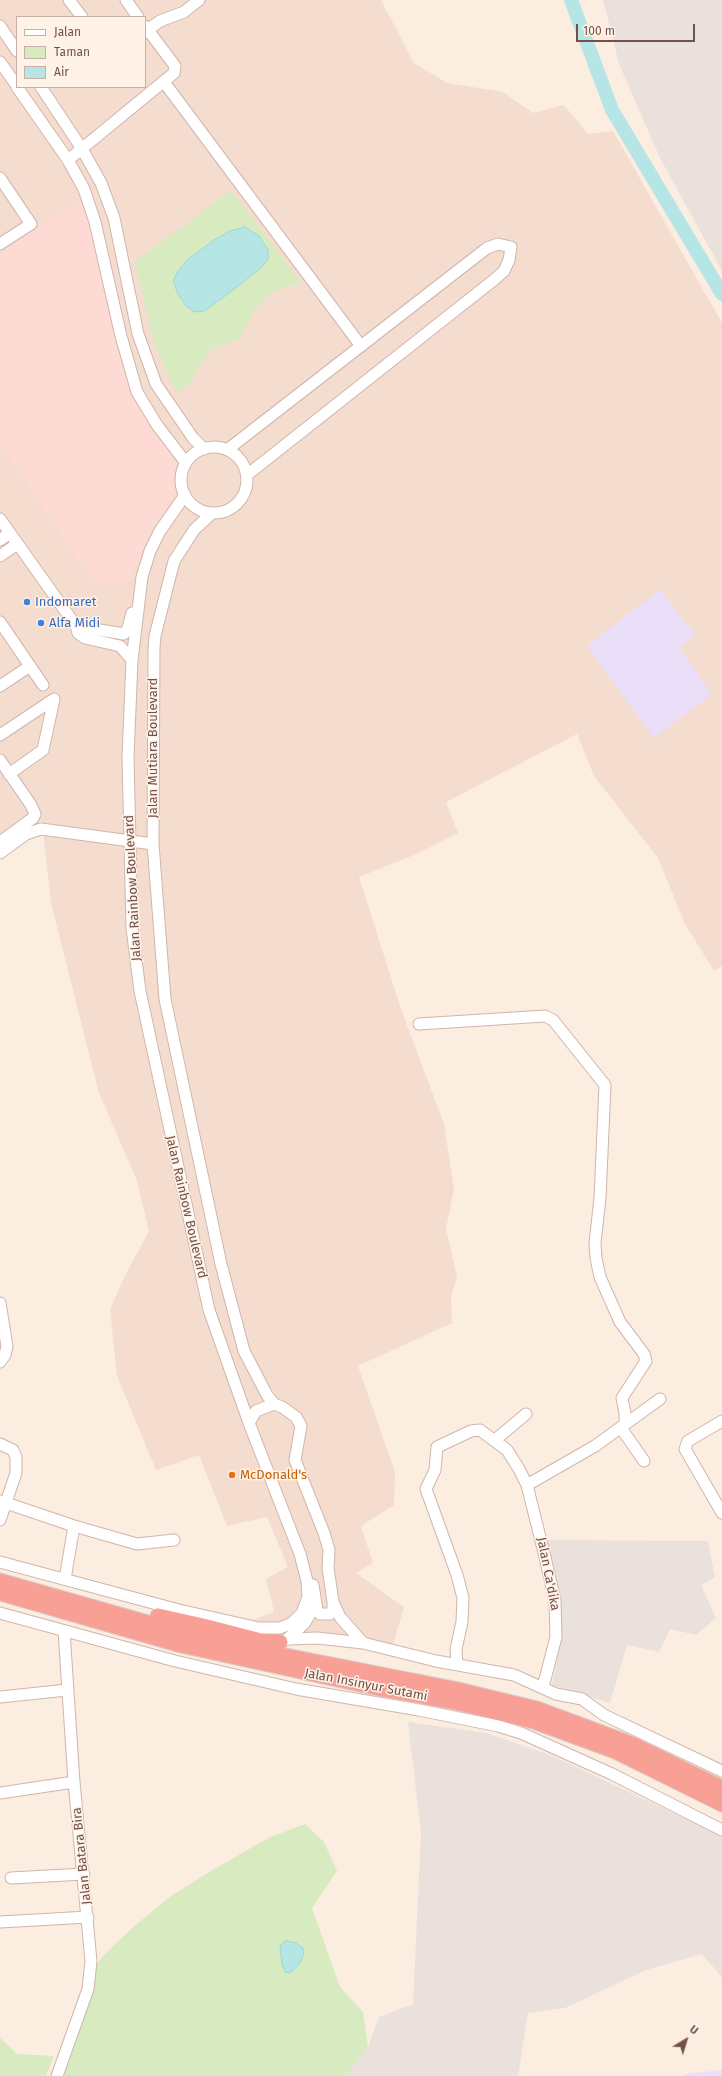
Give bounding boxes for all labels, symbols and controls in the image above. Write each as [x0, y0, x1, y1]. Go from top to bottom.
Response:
legend [16, 16, 146, 88]
scale bar [578, 16, 697, 42]
text: 100 m [583, 24, 615, 38]
text: Jalan [54, 25, 81, 39]
text: Taman [54, 45, 90, 59]
text: Air [54, 65, 69, 79]
place label: Indomaret [35, 594, 96, 610]
marker: Indomaret [22, 597, 32, 607]
place label: Alfa Midi [49, 615, 100, 631]
marker: Alfa Midi [36, 618, 46, 628]
street label: Jalan Mutiara Boulevard [145, 678, 161, 818]
street label: Jalan Rainbow Boulevard [121, 814, 145, 962]
street label: Jalan Rainbow Boulevard [162, 1134, 210, 1280]
place label: McDonald's [240, 1467, 307, 1483]
marker: McDonald's [227, 1470, 237, 1480]
street label: Jalan Ca'dika [533, 1536, 563, 1612]
street label: Jalan Insinyur Sutami [303, 1665, 429, 1705]
street label: Jalan Batara Bira [69, 1807, 95, 1905]
north arrow [666, 2020, 706, 2060]
text: U [687, 2023, 701, 2037]

